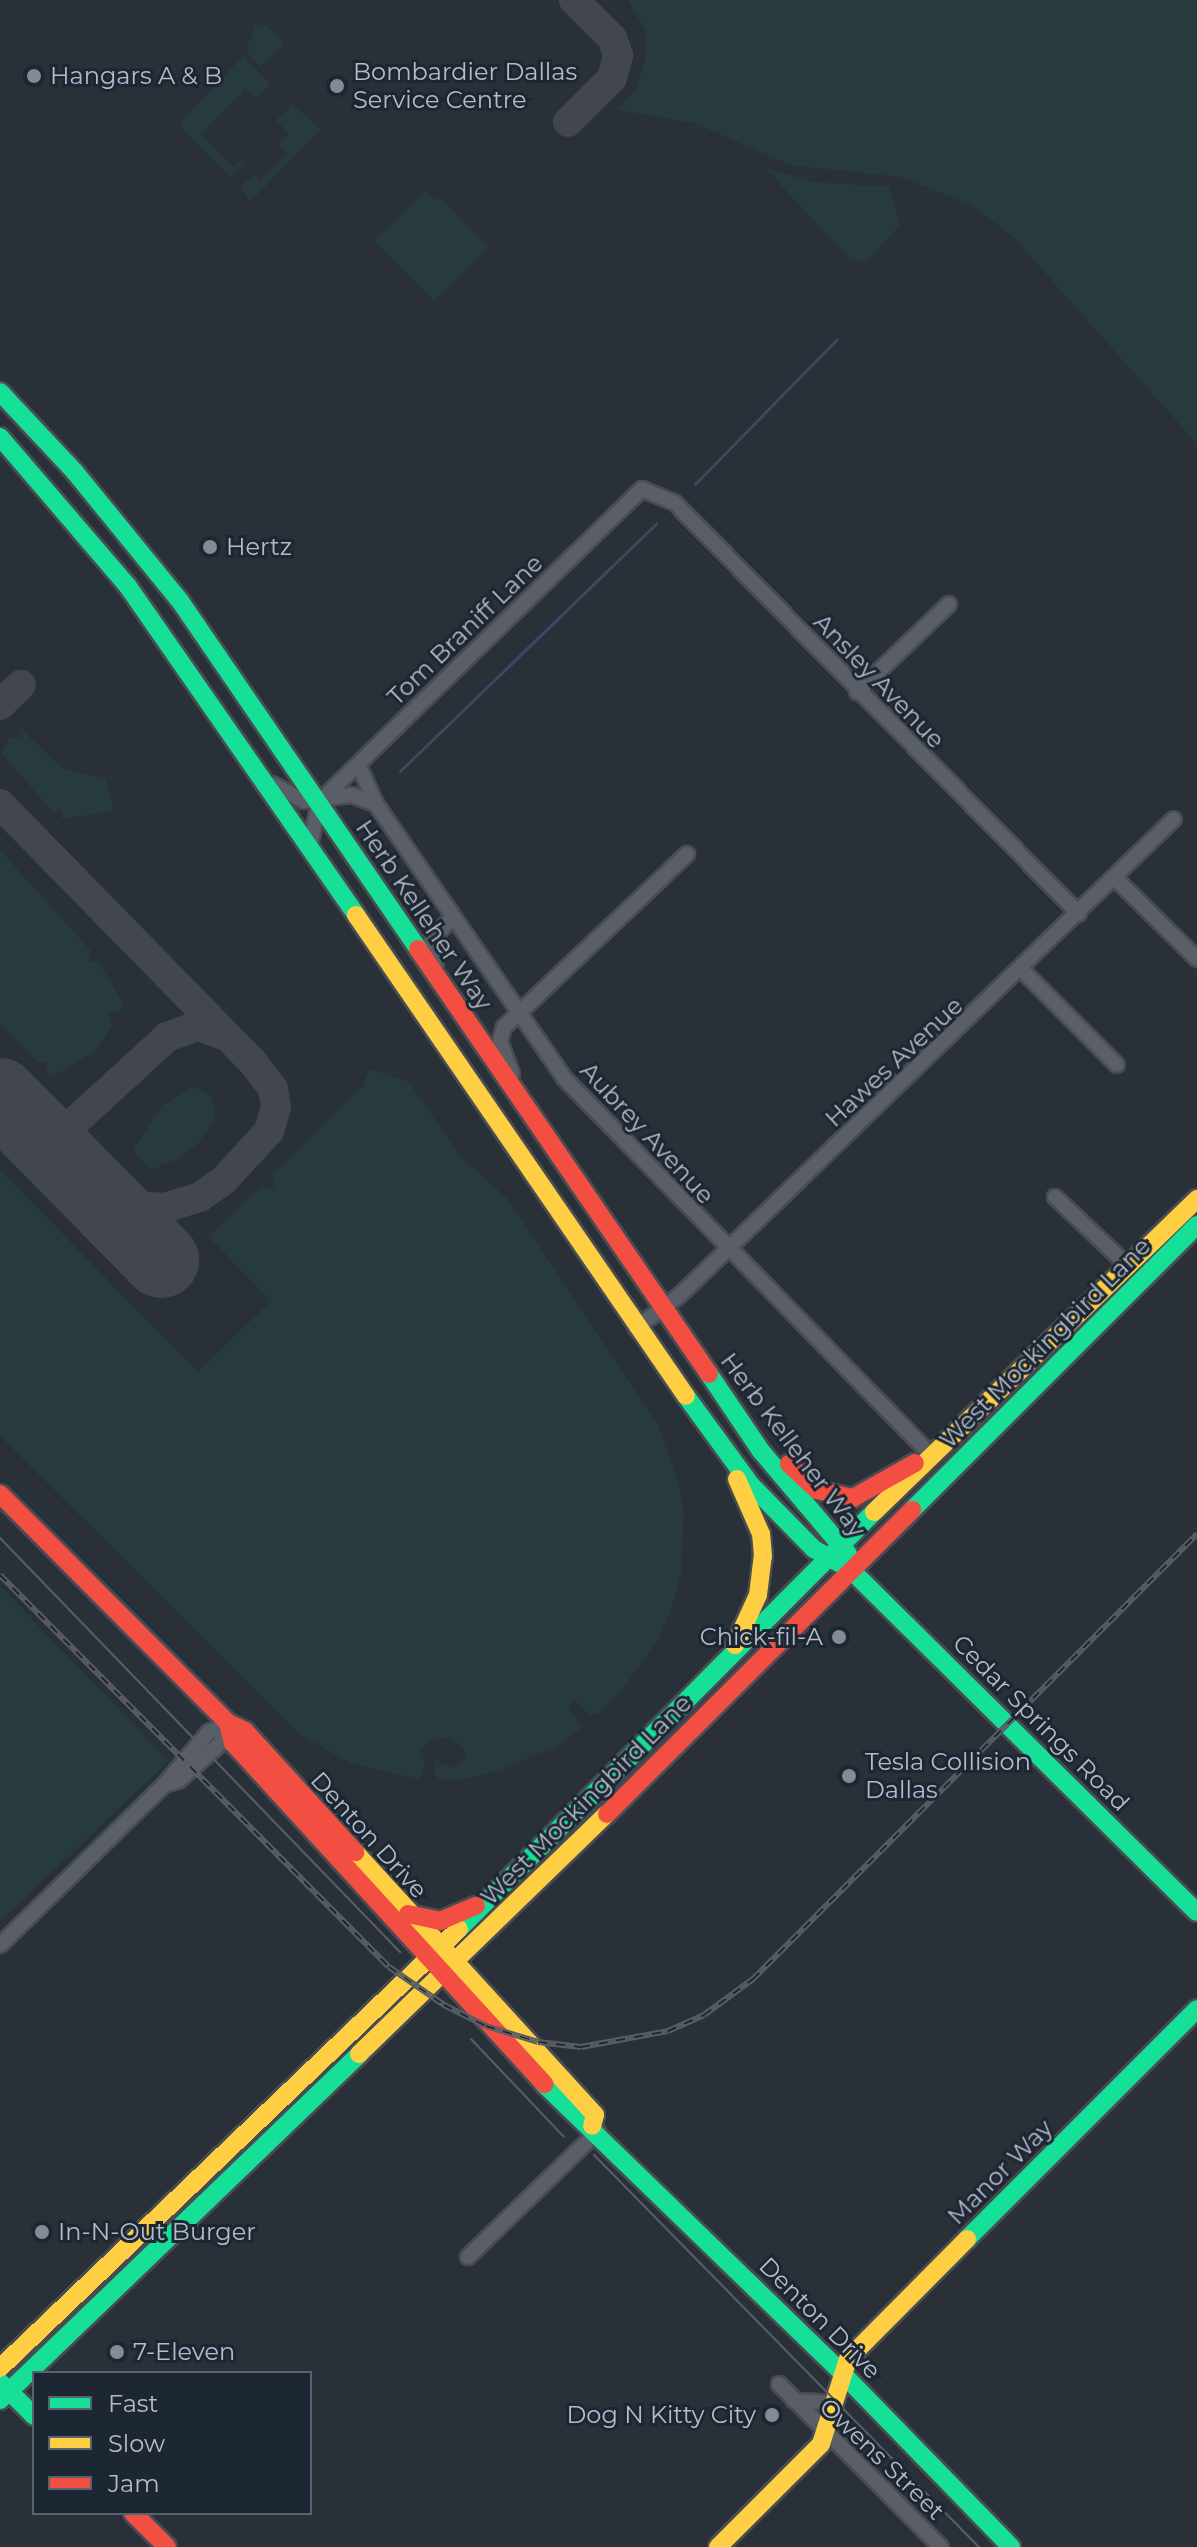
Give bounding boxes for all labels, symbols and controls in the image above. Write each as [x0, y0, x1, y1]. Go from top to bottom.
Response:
place label: Bombardier Dallas Service Centre [353, 58, 577, 114]
place label: Hangars A & B [50, 62, 222, 90]
marker: Hangars A & B [25, 67, 43, 85]
marker: Bombardier Dallas Service Centre [328, 77, 346, 95]
place label: Hertz [226, 533, 292, 561]
marker: Hertz [201, 538, 219, 556]
street label: Tom Braniff Lane [381, 549, 549, 711]
street label: Ansley Avenue [808, 608, 950, 754]
street label: Herb Kelleher Way [350, 814, 498, 1016]
street label: Hawes Avenue [819, 991, 969, 1133]
street label: Aubrey Avenue [574, 1056, 720, 1210]
street label: West Mockingbird Lane [934, 1232, 1156, 1454]
street label: Herb Kelleher Way [714, 1347, 872, 1543]
place label: Chick-fil-A [700, 1623, 823, 1651]
marker: Chick-fil-A [830, 1628, 848, 1646]
street label: Cedar Springs Road [947, 1629, 1135, 1817]
street label: West Mockingbird Lane [475, 1689, 697, 1911]
place label: Tesla Collision Dallas [865, 1748, 1031, 1804]
street label: Denton Drive [305, 1766, 433, 1904]
marker: Tesla Collision Dallas [840, 1767, 858, 1785]
street label: Manor Way [942, 2114, 1058, 2230]
place label: In-N-Out Burger [58, 2218, 256, 2246]
marker: In-N-Out Burger [33, 2223, 51, 2241]
street label: Denton Drive [753, 2251, 887, 2385]
place label: 7-Eleven [133, 2338, 235, 2366]
marker: 7-Eleven [108, 2343, 126, 2361]
legend [32, 2371, 312, 2515]
text: Fast [108, 2389, 158, 2418]
street label: Owens Street [814, 2392, 950, 2526]
place label: Dog N Kitty City [567, 2401, 756, 2429]
marker: Dog N Kitty City [763, 2406, 781, 2424]
text: Slow [108, 2429, 165, 2458]
text: Jam [108, 2469, 160, 2498]

